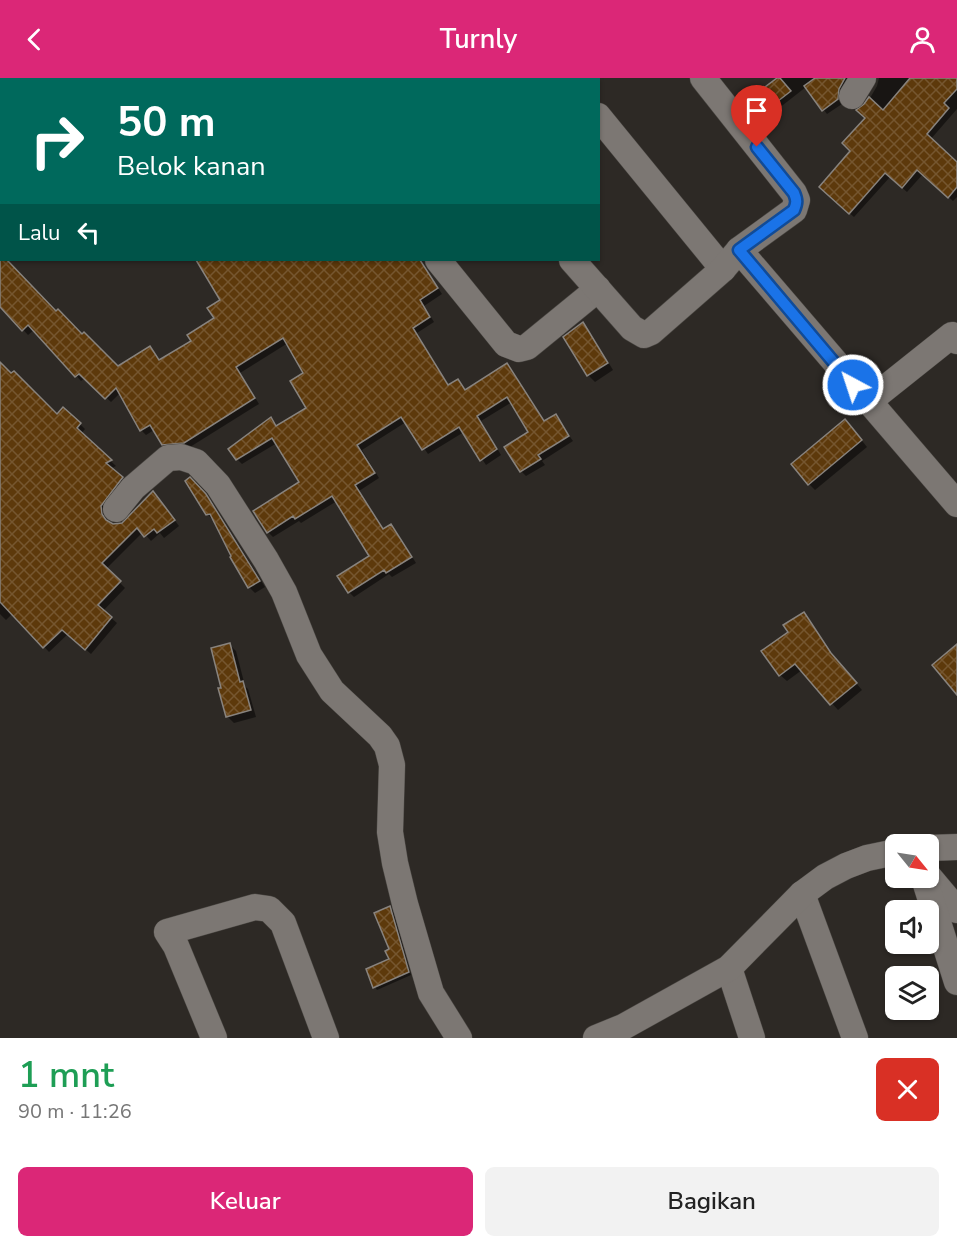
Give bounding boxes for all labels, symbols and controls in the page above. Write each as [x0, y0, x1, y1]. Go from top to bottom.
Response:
text: Turnly [440, 21, 517, 58]
icon: back [18, 23, 51, 56]
icon: person [906, 23, 939, 56]
pin [731, 85, 782, 147]
text: 50 m [117, 94, 216, 151]
icon: arrive [740, 94, 773, 127]
icon: right [18, 102, 96, 180]
text: Belok kanan [117, 148, 266, 185]
icon: left [72, 216, 105, 249]
text: Lalu [18, 218, 60, 248]
position arrow [821, 353, 885, 417]
north arrow [885, 834, 939, 888]
map controls [885, 834, 939, 1020]
button: sound [885, 900, 939, 954]
button: layers [885, 966, 939, 1020]
text: 1 mnt [18, 1051, 114, 1100]
button: close [876, 1058, 939, 1121]
text: 90 m · 11:26 [18, 1098, 132, 1125]
button: Keluar [18, 1167, 473, 1236]
button: Bagikan [485, 1167, 939, 1236]

